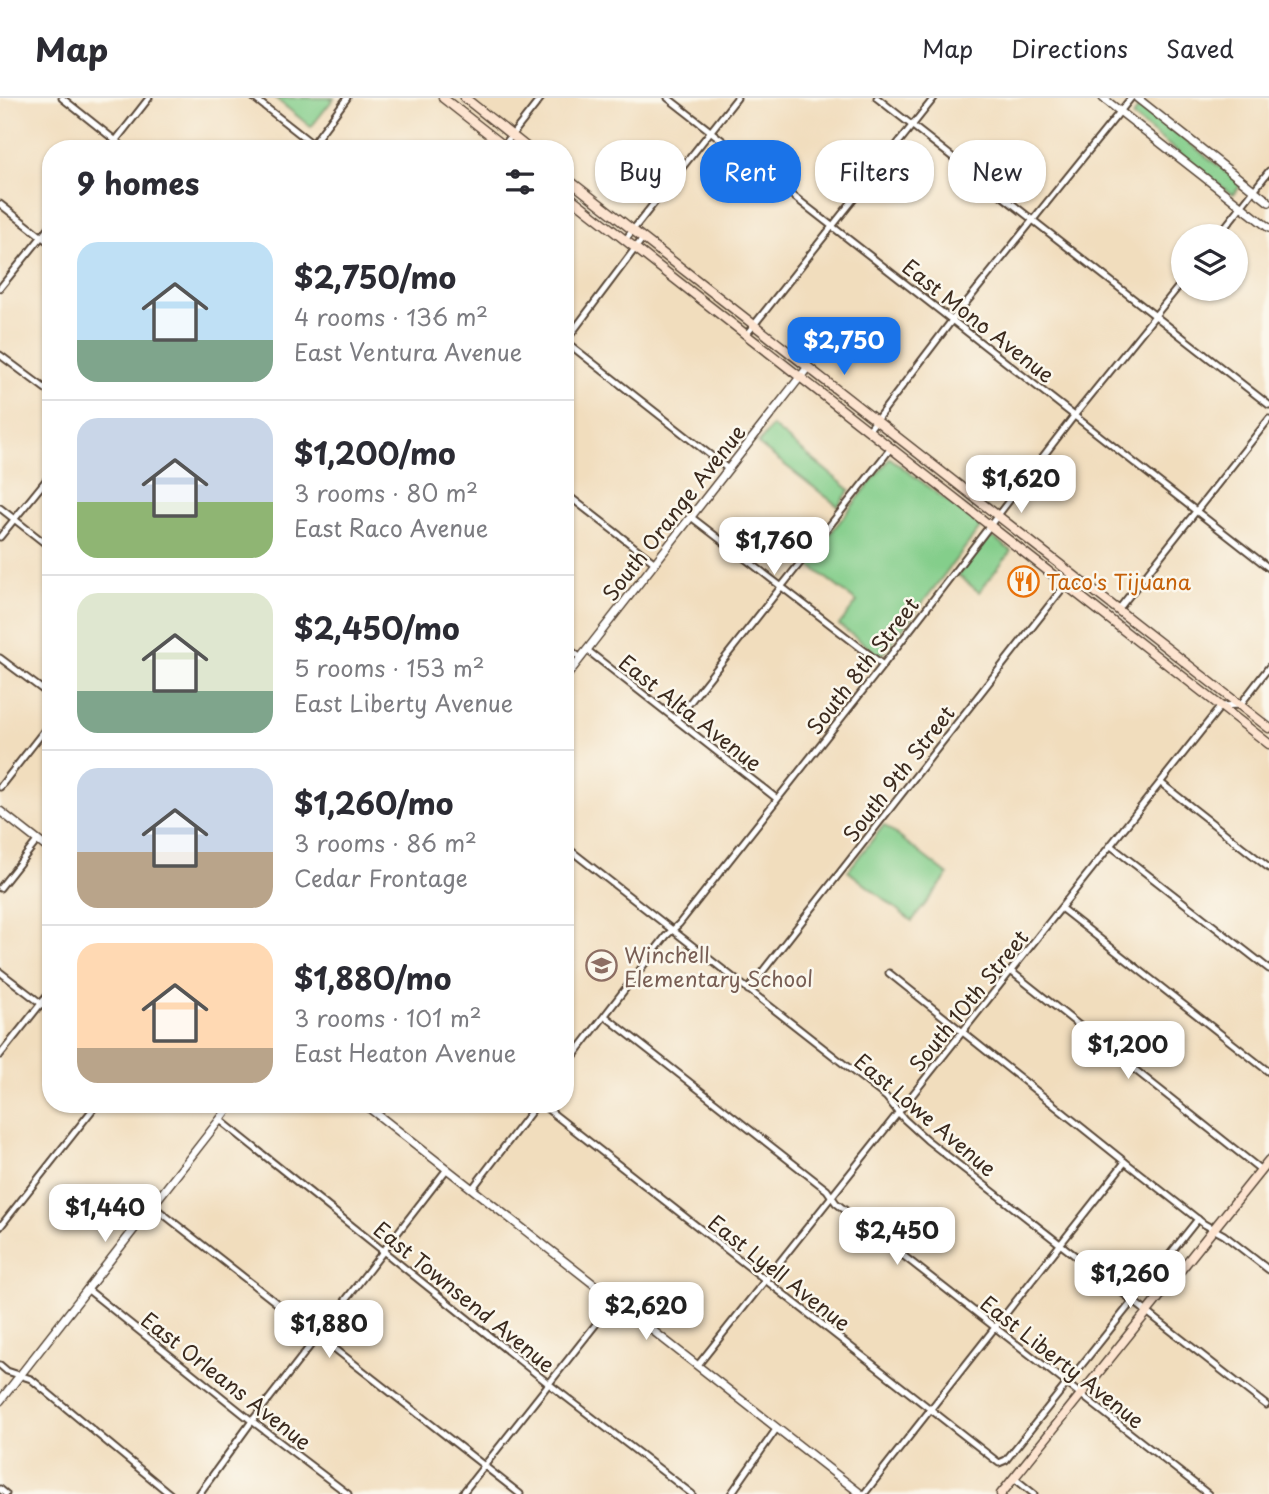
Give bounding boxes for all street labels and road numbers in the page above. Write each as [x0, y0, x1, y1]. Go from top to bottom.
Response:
street label: East Mono Avenue [896, 250, 1062, 390]
street label: South Orange Avenue [594, 417, 752, 607]
street label: South 8th Street [798, 589, 926, 741]
street label: East Alta Avenue [613, 646, 769, 778]
street label: South 9th Street [834, 698, 962, 848]
street label: South 10th Street [901, 922, 1035, 1078]
street label: East Lowe Avenue [848, 1045, 1004, 1183]
street label: East Lyell Avenue [702, 1206, 858, 1338]
street label: East Townsend Avenue [367, 1213, 563, 1379]
street label: East Liberty Avenue [974, 1287, 1152, 1435]
street label: East Orleans Avenue [135, 1303, 319, 1457]

